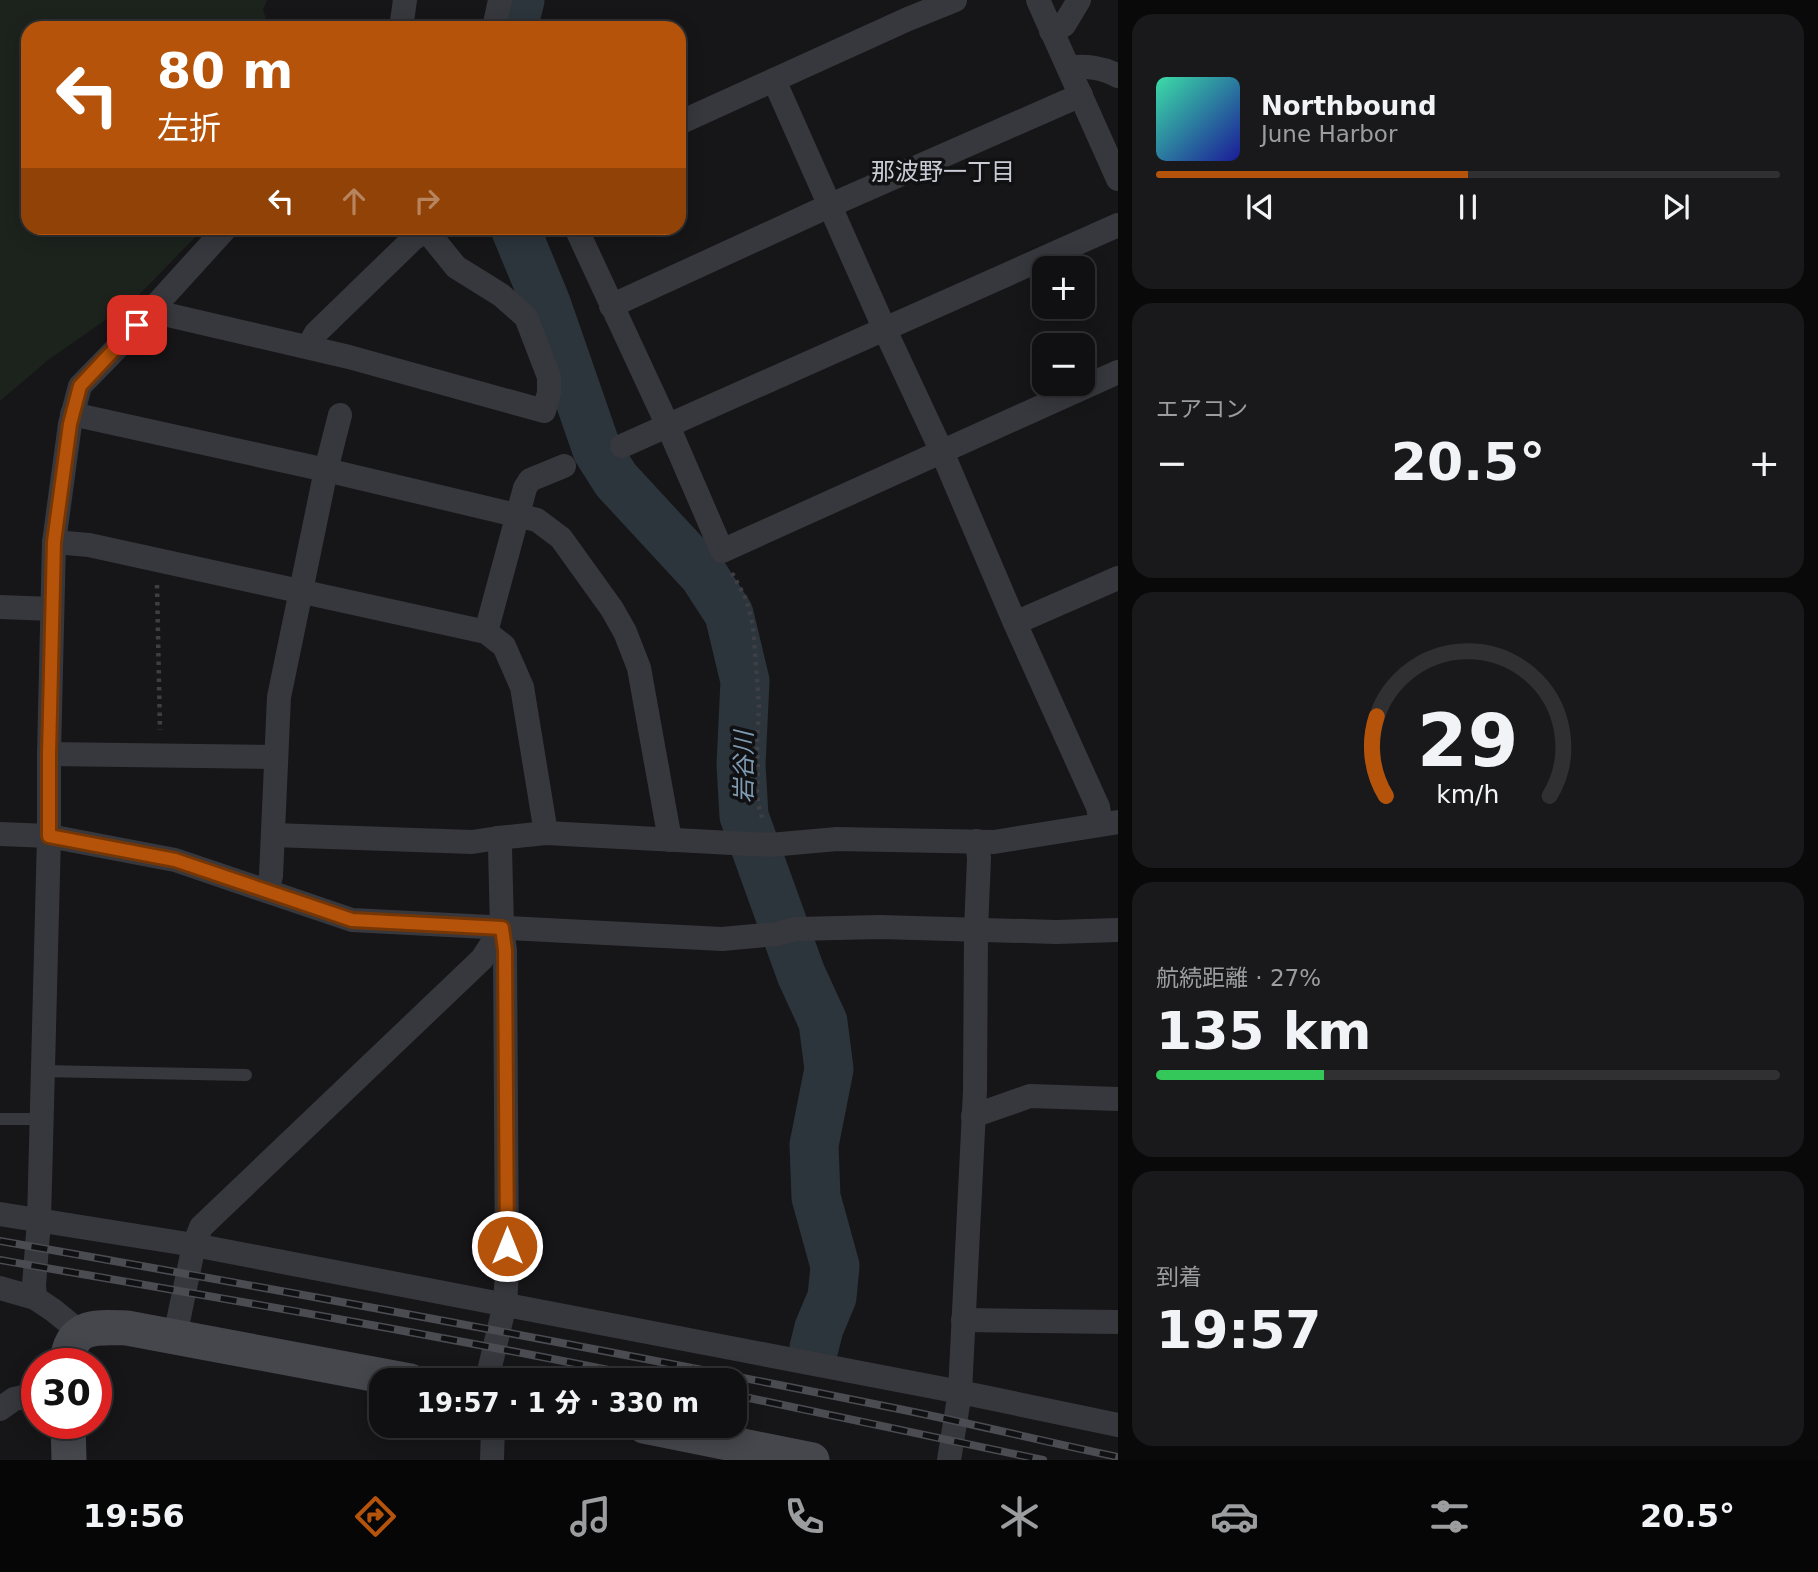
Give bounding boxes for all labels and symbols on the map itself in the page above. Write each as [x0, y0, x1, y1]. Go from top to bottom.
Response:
district label: 那波野一丁目 [871, 158, 1015, 186]
pin [107, 295, 167, 355]
water label: 岩谷川 [730, 728, 758, 803]
position arrow [470, 1209, 544, 1283]
speed limit sign: 30 [21, 1348, 112, 1439]

